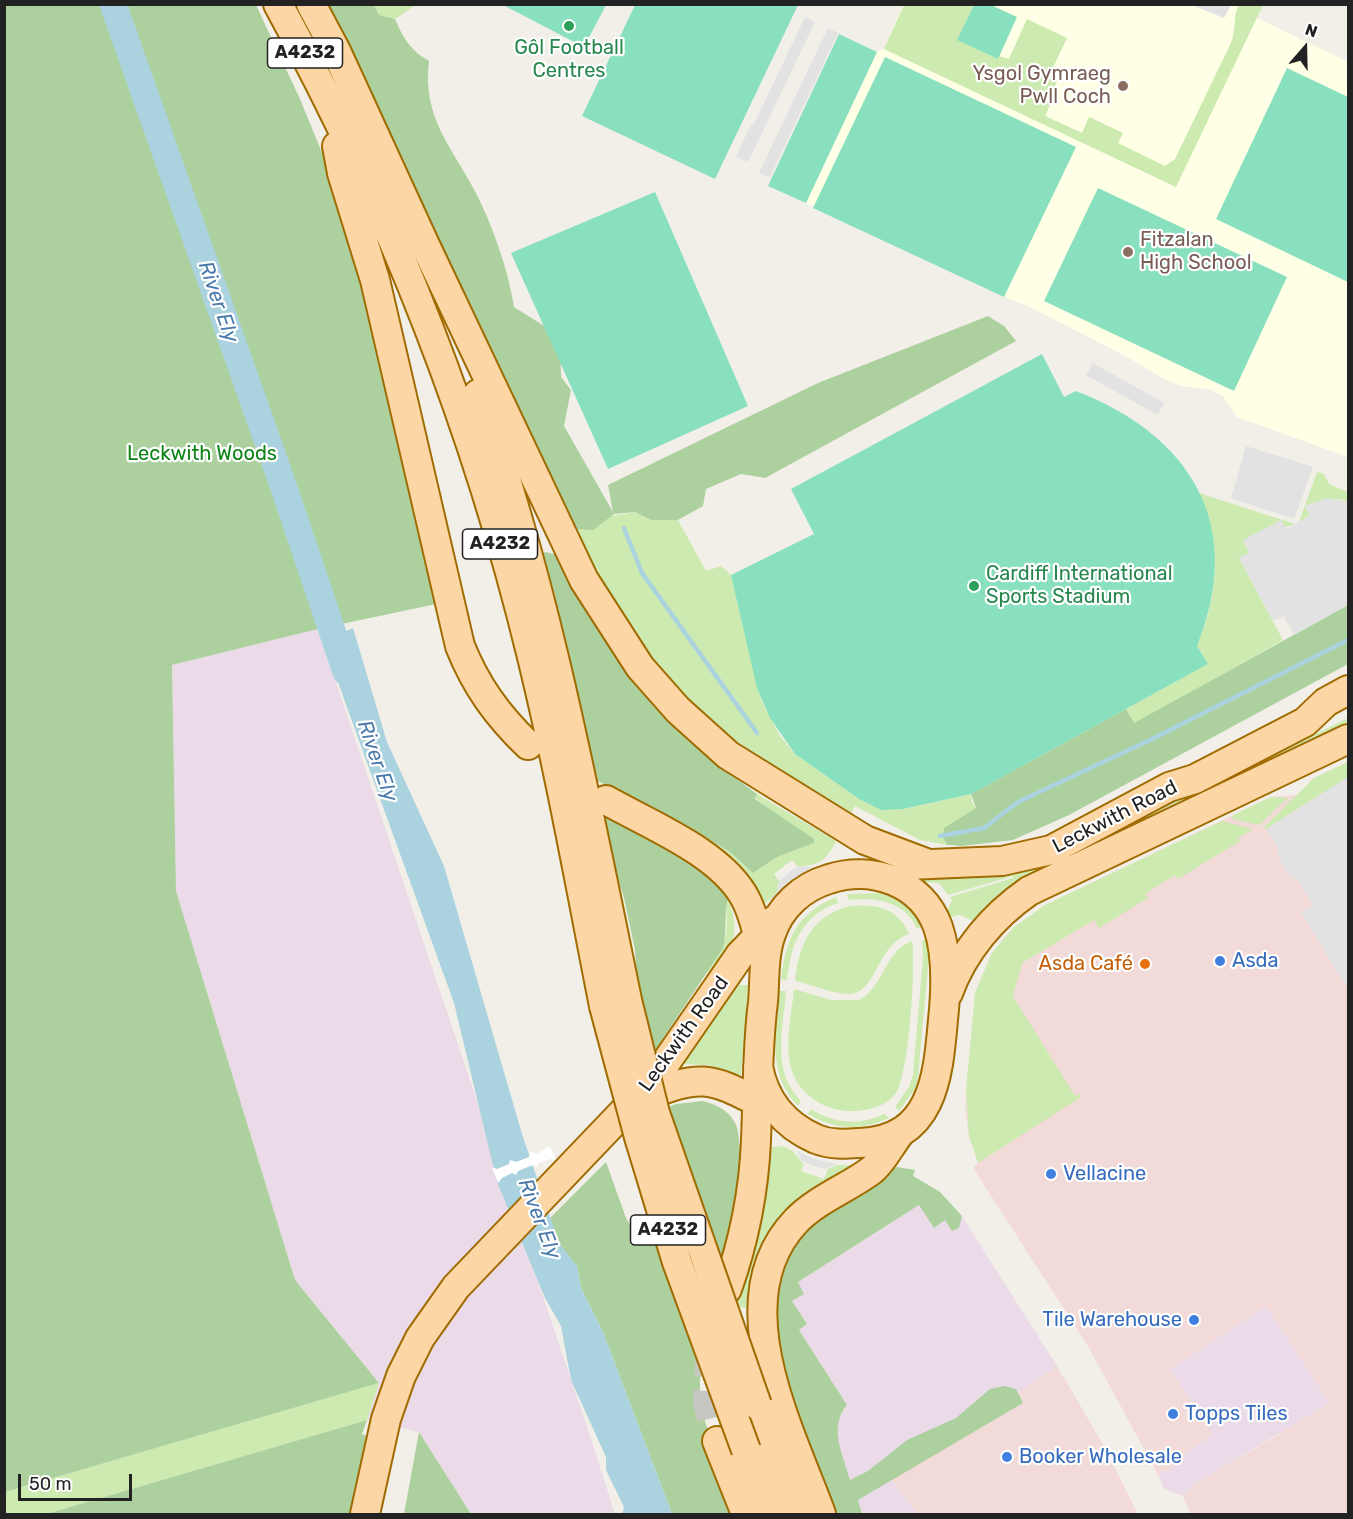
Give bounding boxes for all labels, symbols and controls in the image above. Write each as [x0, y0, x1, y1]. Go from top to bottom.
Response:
north arrow [1275, 18, 1335, 78]
marker: Gôl Football Centres [562, 19, 576, 33]
text: N [1303, 20, 1320, 42]
place label: Gôl Football Centres [514, 36, 624, 83]
road number: A4232 [268, 38, 342, 68]
place label: Ysgol Gymraeg Pwll Coch [972, 62, 1111, 109]
marker: Ysgol Gymraeg Pwll Coch [1116, 79, 1130, 93]
place label: Fitzalan High School [1140, 228, 1252, 275]
marker: Fitzalan High School [1121, 245, 1135, 259]
water label: River Ely [192, 258, 244, 346]
park label: Leckwith Woods [127, 442, 277, 466]
road number: A4232 [462, 529, 538, 559]
place label: Cardiff International Sports Stadium [986, 562, 1172, 609]
marker: Cardiff International Sports Stadium [967, 579, 981, 593]
water label: River Ely [351, 717, 403, 805]
street label: Leckwith Road [1049, 775, 1181, 859]
place label: Asda [1232, 949, 1279, 973]
place label: Asda Café [1039, 952, 1133, 976]
marker: Asda [1213, 954, 1227, 968]
marker: Asda Café [1138, 957, 1152, 971]
street label: Leckwith Road [634, 972, 734, 1096]
place label: Vellacine [1063, 1162, 1146, 1186]
marker: Vellacine [1044, 1167, 1058, 1181]
water label: River Ely [512, 1175, 566, 1263]
road number: A4232 [630, 1215, 706, 1245]
place label: Tile Warehouse [1042, 1308, 1182, 1332]
marker: Tile Warehouse [1187, 1313, 1201, 1327]
place label: Topps Tiles [1185, 1402, 1288, 1426]
marker: Topps Tiles [1166, 1407, 1180, 1421]
place label: Booker Wholesale [1019, 1445, 1182, 1469]
marker: Booker Wholesale [1000, 1450, 1014, 1464]
scale bar [21, 1462, 135, 1500]
text: 50 m [29, 1473, 72, 1495]

